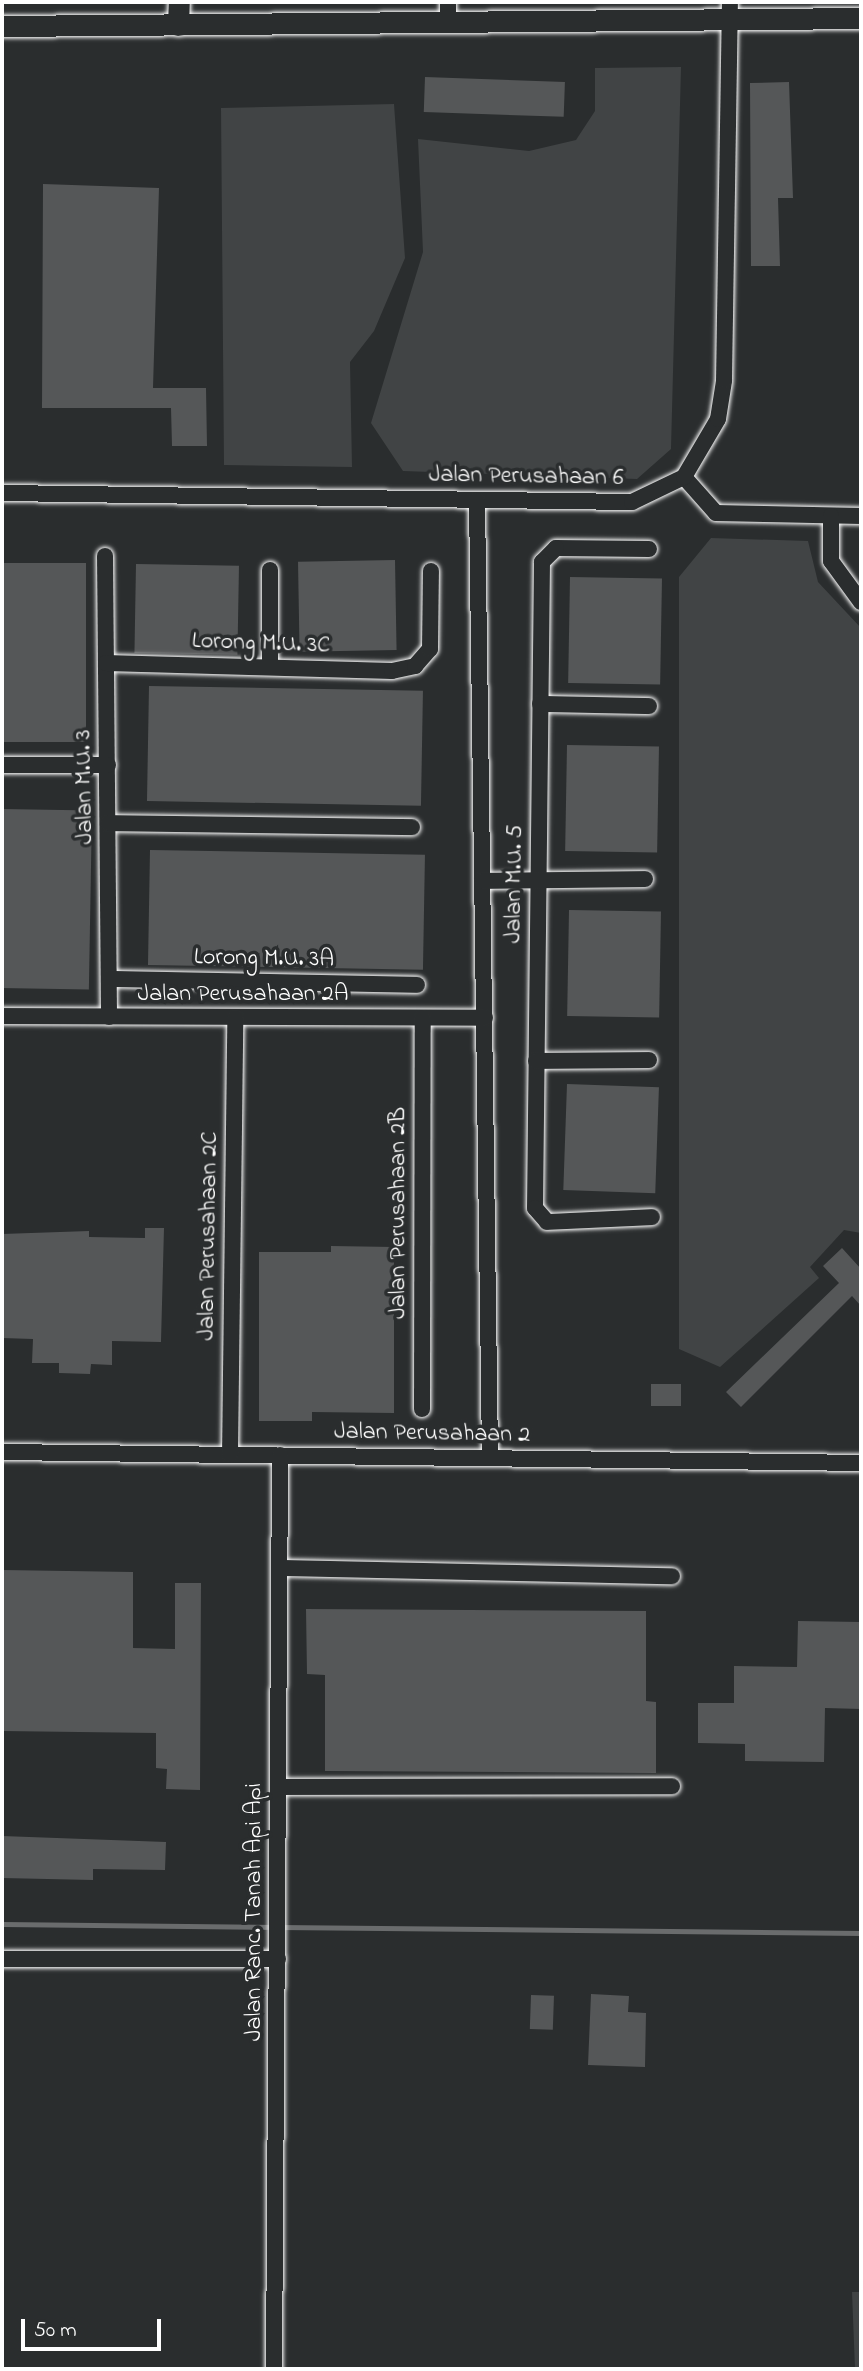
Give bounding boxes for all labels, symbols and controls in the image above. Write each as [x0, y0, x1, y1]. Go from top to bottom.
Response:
street label: Jalan Perusahaan 6 [428, 461, 624, 493]
street label: Lorong M.U. 3C [191, 627, 331, 661]
street label: Jalan M.U. 3 [70, 729, 100, 845]
street label: Jalan M.U. 5 [500, 824, 530, 944]
street label: Lorong M.U. 3A [194, 943, 334, 975]
street label: Jalan Perusahaan 2A [138, 981, 348, 1009]
street label: Jalan Perusahaan 2B [385, 1107, 413, 1319]
street label: Jalan Perusahaan 2C [193, 1131, 225, 1341]
street label: Jalan Perusahaan 2 [334, 1418, 530, 1450]
street label: Jalan Ranc. Tanah Api Api [241, 1783, 269, 2041]
scale bar [24, 2304, 164, 2348]
text: 50 m [34, 2316, 77, 2346]

